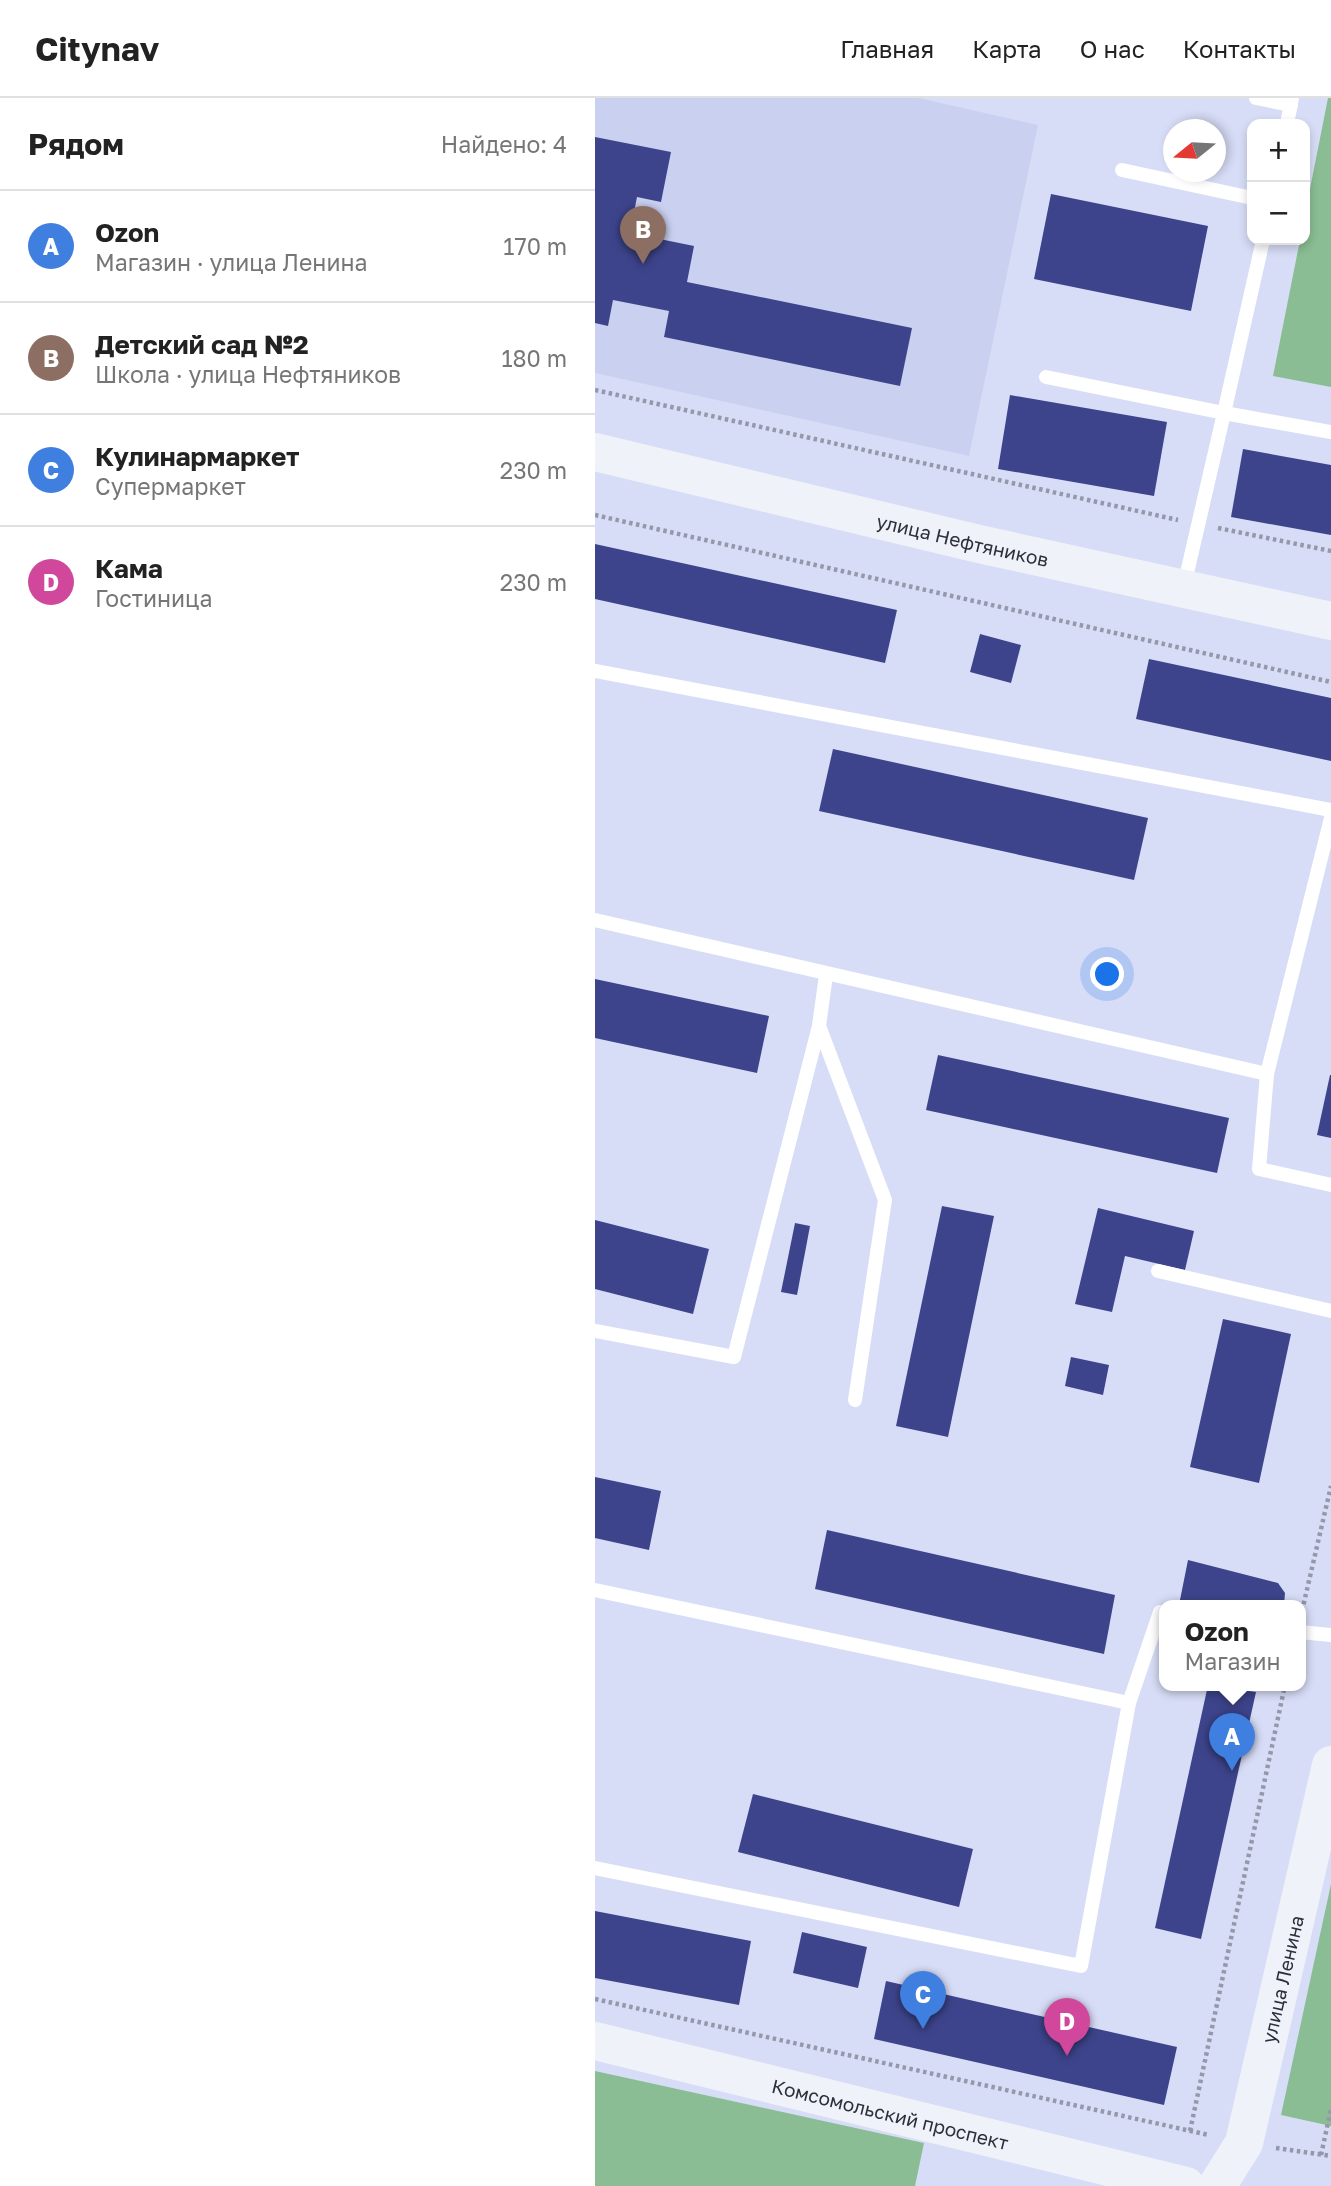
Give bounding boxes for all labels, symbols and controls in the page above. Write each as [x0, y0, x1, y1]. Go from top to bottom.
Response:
text: Citynav [35, 29, 159, 68]
text: Главная [840, 34, 934, 63]
text: Карта [972, 34, 1042, 63]
text: О нас [1080, 34, 1145, 63]
text: Контакты [1183, 34, 1296, 63]
north arrow [1163, 119, 1226, 182]
map controls [1247, 119, 1310, 245]
button: + [1247, 119, 1310, 182]
text: Рядом [28, 126, 124, 162]
text: Найдено: 4 [441, 130, 567, 158]
button: − [1247, 182, 1310, 245]
pin: B [620, 206, 666, 264]
text: Ozon [95, 217, 159, 248]
text: A [43, 232, 59, 260]
text: 170 m [503, 232, 567, 260]
text: Магазин · улица Ленина [95, 248, 367, 276]
text: Детский сад №2 [95, 329, 309, 360]
text: B [43, 344, 59, 372]
text: 180 m [501, 344, 567, 372]
text: Школа · улица Нефтяников [95, 360, 401, 388]
text: Кулинармаркет [95, 441, 300, 472]
text: C [43, 456, 59, 484]
text: 230 m [500, 456, 567, 484]
text: Супермаркет [95, 472, 246, 500]
street label: улица Нефтяников [874, 508, 1051, 570]
text: Кама [95, 553, 163, 584]
text: D [43, 568, 59, 596]
text: 230 m [500, 568, 567, 596]
text: Гостиница [95, 584, 213, 612]
your location [1090, 957, 1124, 991]
popup [1159, 1600, 1306, 1691]
text: Ozon [1184, 1616, 1249, 1647]
text: Магазин [1184, 1647, 1281, 1675]
pin: A [1209, 1713, 1255, 1771]
street label: улица Ленина [1256, 1913, 1308, 2045]
pin: C [900, 1971, 946, 2029]
pin: D [1044, 1998, 1090, 2056]
street label: Комсомольский проспект [770, 2073, 1011, 2154]

